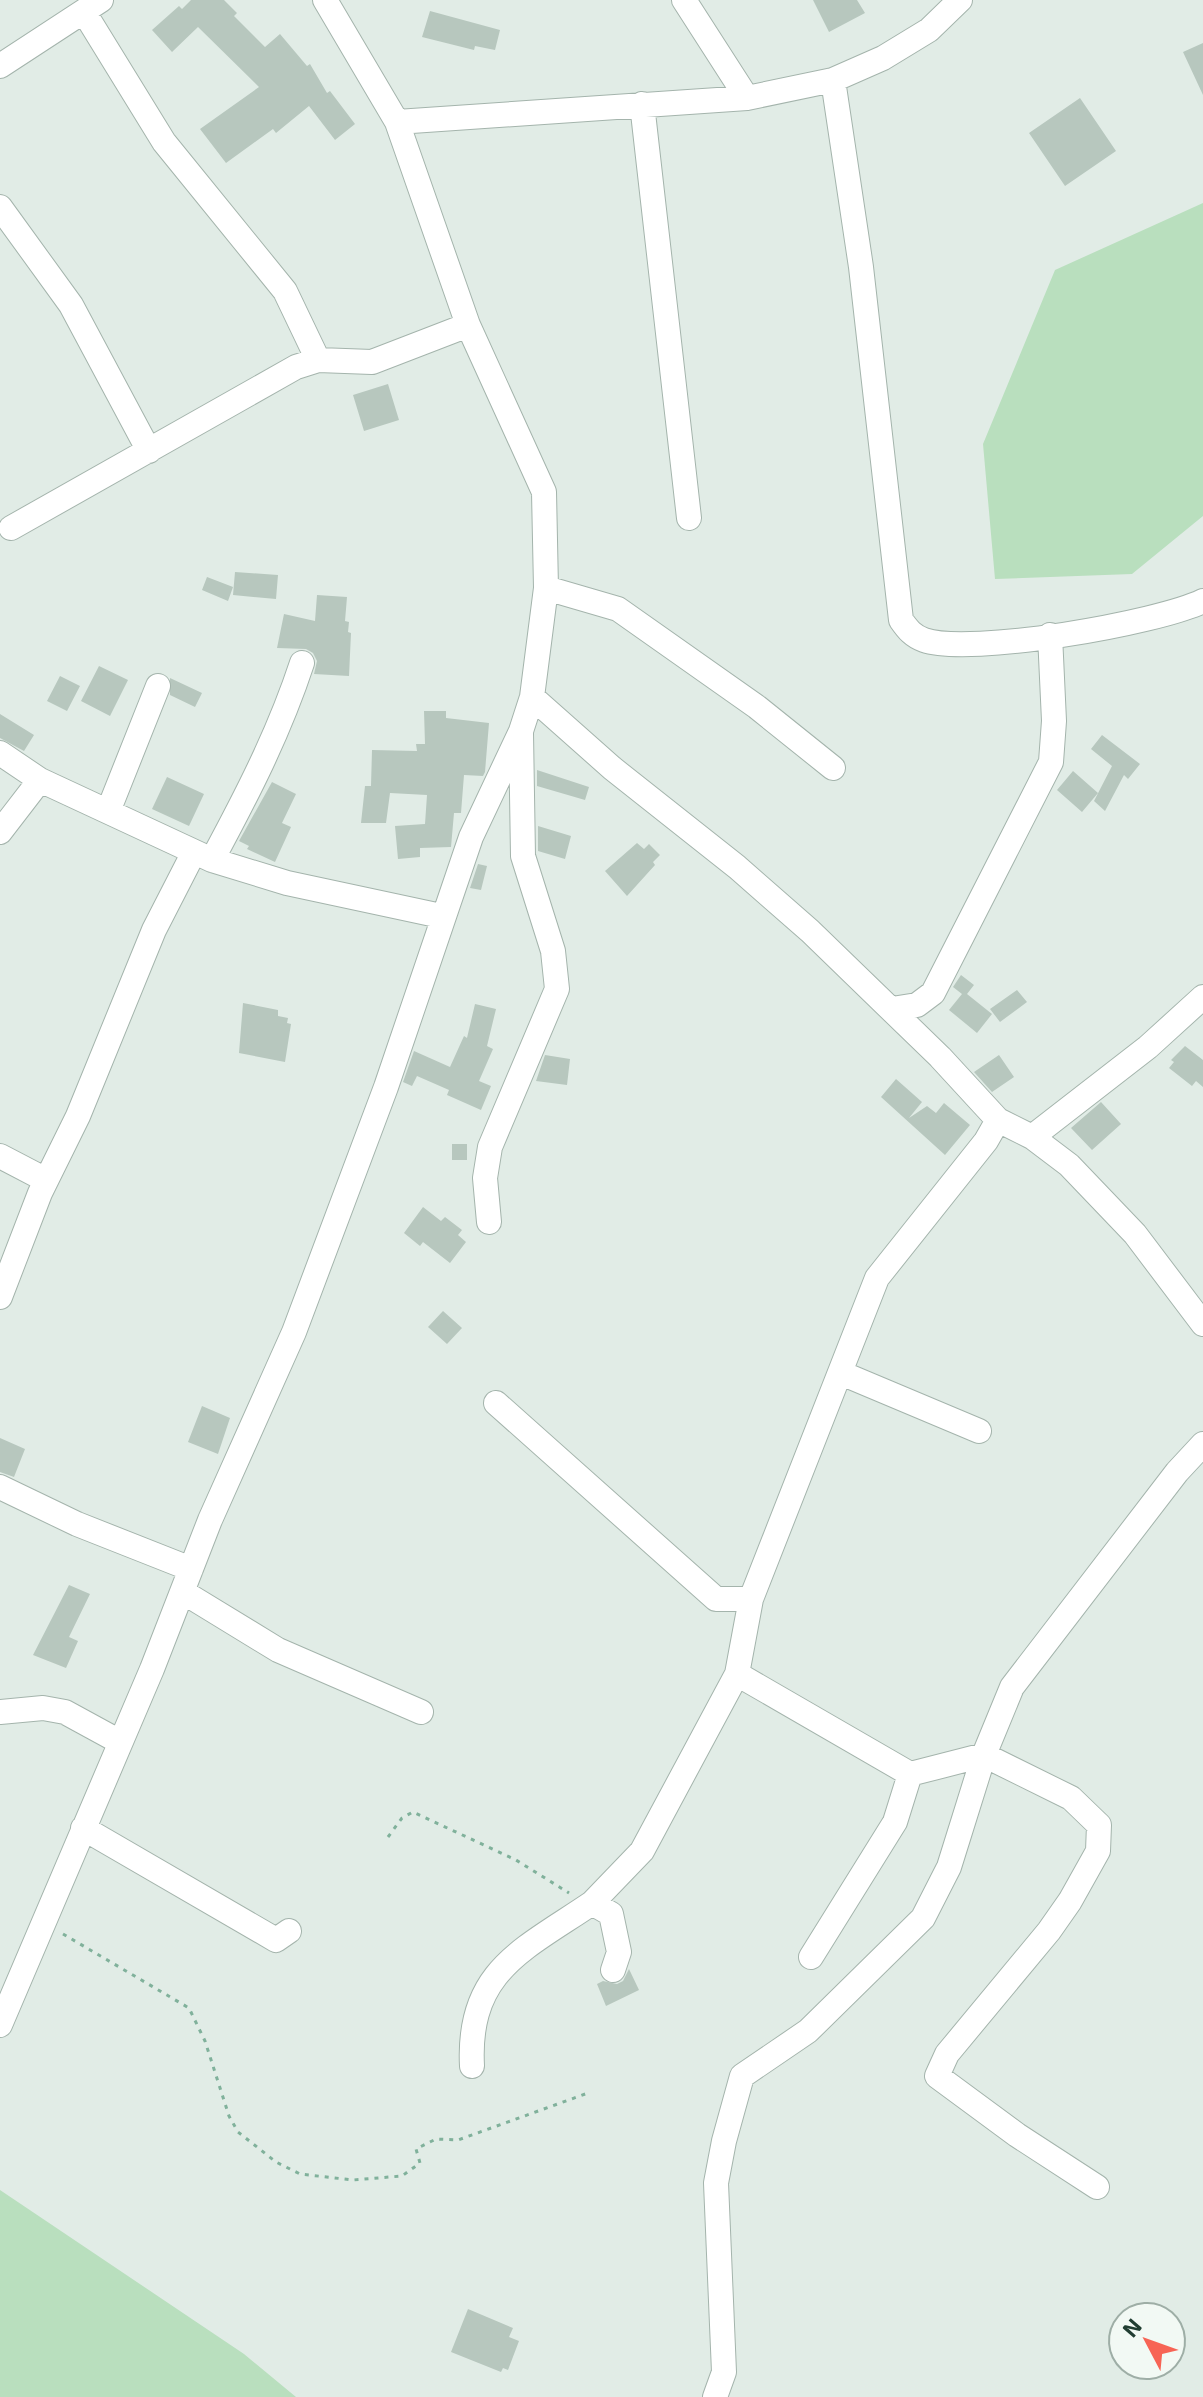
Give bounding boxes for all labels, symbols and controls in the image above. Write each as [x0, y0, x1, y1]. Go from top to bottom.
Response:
north arrow [1107, 2301, 1187, 2381]
text: N [1116, 2313, 1146, 2342]

